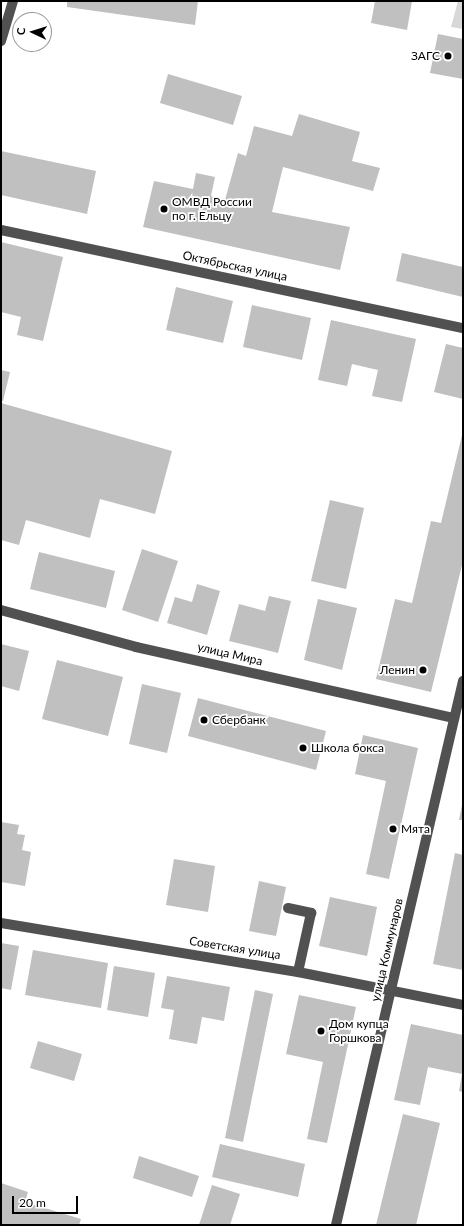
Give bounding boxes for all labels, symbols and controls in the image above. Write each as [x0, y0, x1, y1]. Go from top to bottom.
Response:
north arrow [12, 12, 52, 52]
text: С [14, 27, 27, 35]
place label: ЗАГС [411, 49, 440, 63]
marker: ЗАГС [443, 51, 453, 61]
place label: ОМВД России по г. Ельцу [172, 195, 252, 223]
marker: ОМВД России по г. Ельцу [159, 204, 169, 214]
street label: Октябрьская улица [181, 248, 289, 284]
street label: улица Мира [196, 640, 264, 668]
place label: Ленин [380, 663, 415, 677]
marker: Ленин [418, 665, 428, 675]
place label: Сбербанк [212, 713, 266, 727]
marker: Сбербанк [199, 715, 209, 725]
place label: Школа бокса [311, 741, 384, 755]
marker: Школа бокса [298, 743, 308, 753]
place label: Мята [401, 822, 430, 836]
marker: Мята [388, 824, 398, 834]
street label: улица Коммунаров [368, 897, 406, 1003]
street label: Советская улица [188, 934, 282, 962]
place label: Дом купца Горшкова [329, 1017, 389, 1045]
marker: Дом купца Горшкова [316, 1026, 326, 1036]
scale bar [14, 1188, 80, 1214]
text: 20 m [19, 1195, 46, 1210]

